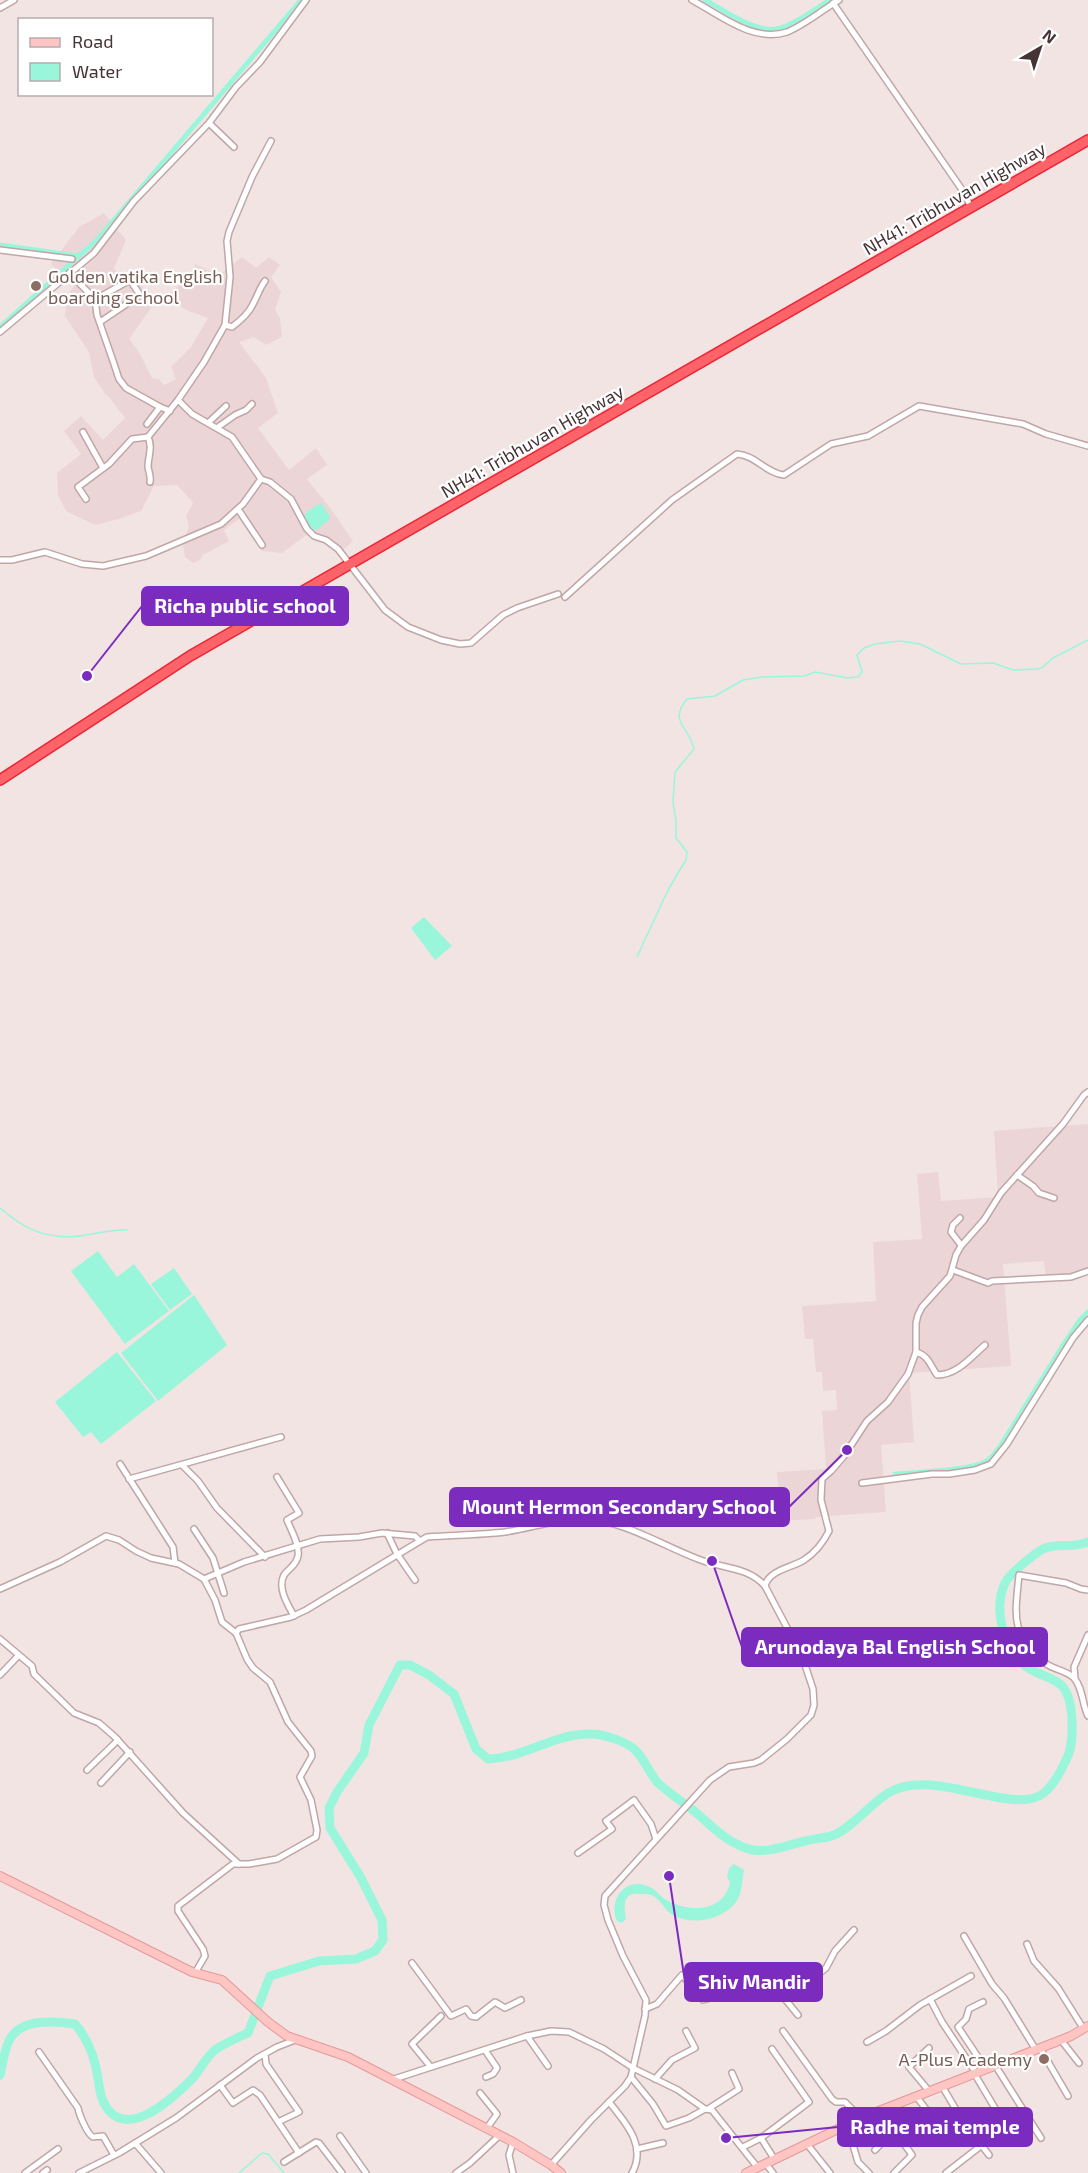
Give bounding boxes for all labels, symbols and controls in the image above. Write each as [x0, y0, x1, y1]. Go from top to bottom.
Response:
legend [18, 18, 213, 96]
north arrow [1010, 18, 1070, 78]
text: N [1039, 25, 1060, 47]
text: Road [72, 30, 113, 52]
text: Water [72, 60, 122, 82]
street label: NH41: Tribhuvan Highway [859, 136, 1050, 259]
place label: Golden vatika English boarding school [48, 265, 223, 308]
marker: Golden vatika English boarding school [29, 279, 43, 293]
street label: NH41: Tribhuvan Highway [437, 379, 628, 502]
callout: Richa public school [142, 587, 348, 625]
text: Richa public school [154, 593, 336, 617]
callout: Mount Hermon Secondary School [450, 1488, 789, 1526]
text: Mount Hermon Secondary School [462, 1494, 776, 1519]
callout: Arunodaya Bal English School [742, 1628, 1047, 1666]
text: Arunodaya Bal English School [755, 1634, 1036, 1659]
callout: Shiv Mandir [685, 1963, 822, 2001]
text: Shiv Mandir [698, 1969, 811, 1993]
place label: A-Plus Academy [899, 2048, 1032, 2070]
marker: A-Plus Academy [1037, 2052, 1051, 2066]
callout: Radhe mai temple [838, 2108, 1032, 2146]
text: Radhe mai temple [850, 2114, 1020, 2138]

